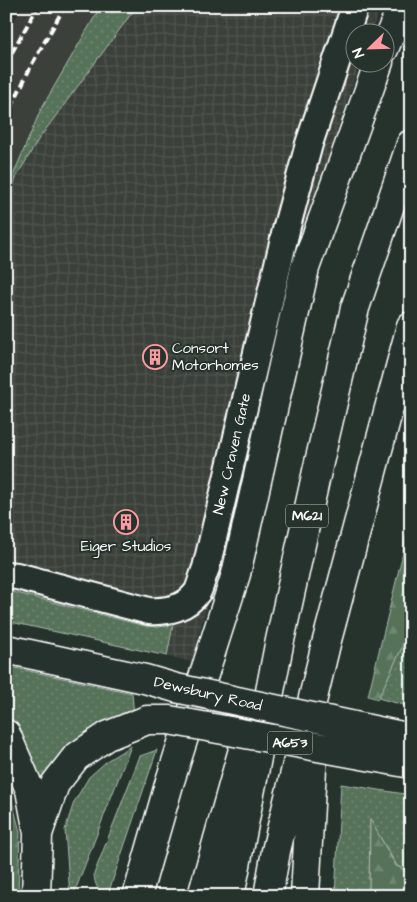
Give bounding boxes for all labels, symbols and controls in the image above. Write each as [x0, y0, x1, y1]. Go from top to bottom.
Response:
north arrow [344, 22, 394, 72]
text: N [348, 45, 370, 61]
place label: Consort Motorhomes [172, 338, 259, 376]
building icon: Consort Motorhomes [142, 344, 168, 370]
street label: New Craven Gate [208, 391, 256, 517]
road number: M621 [286, 504, 328, 528]
building icon: Eiger Studios [113, 509, 139, 535]
place label: Eiger Studios [81, 536, 172, 558]
street label: Dewsbury Road [152, 671, 264, 718]
road number: A653 [268, 731, 312, 754]

